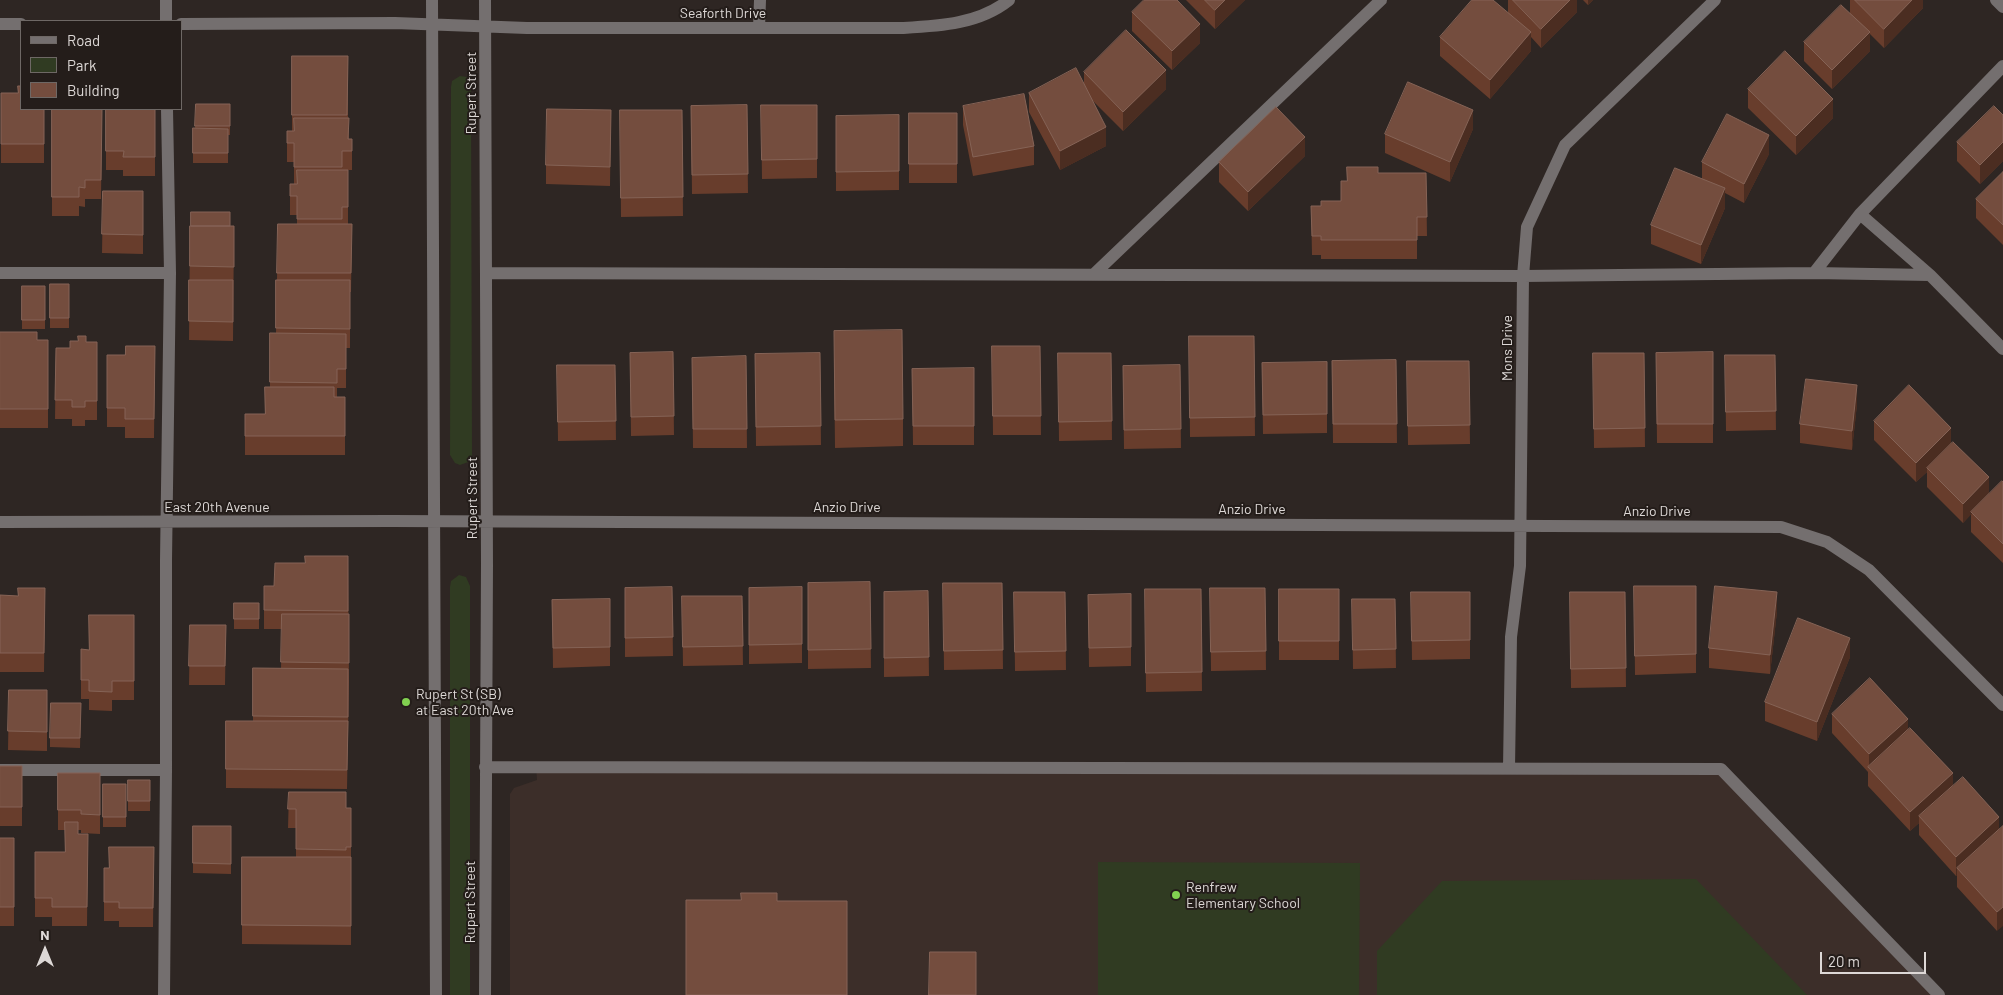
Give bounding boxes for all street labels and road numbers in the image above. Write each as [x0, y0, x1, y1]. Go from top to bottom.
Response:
street label: Seaforth Drive [680, 5, 766, 21]
street label: Rupert Street [463, 52, 479, 134]
street label: Mons Drive [1499, 315, 1515, 381]
street label: Rupert Street [464, 457, 480, 539]
street label: East 20th Avenue [164, 499, 270, 515]
street label: Anzio Drive [813, 499, 881, 515]
street label: Anzio Drive [1218, 501, 1286, 517]
street label: Anzio Drive [1623, 503, 1691, 519]
street label: Rupert Street [462, 861, 478, 943]

